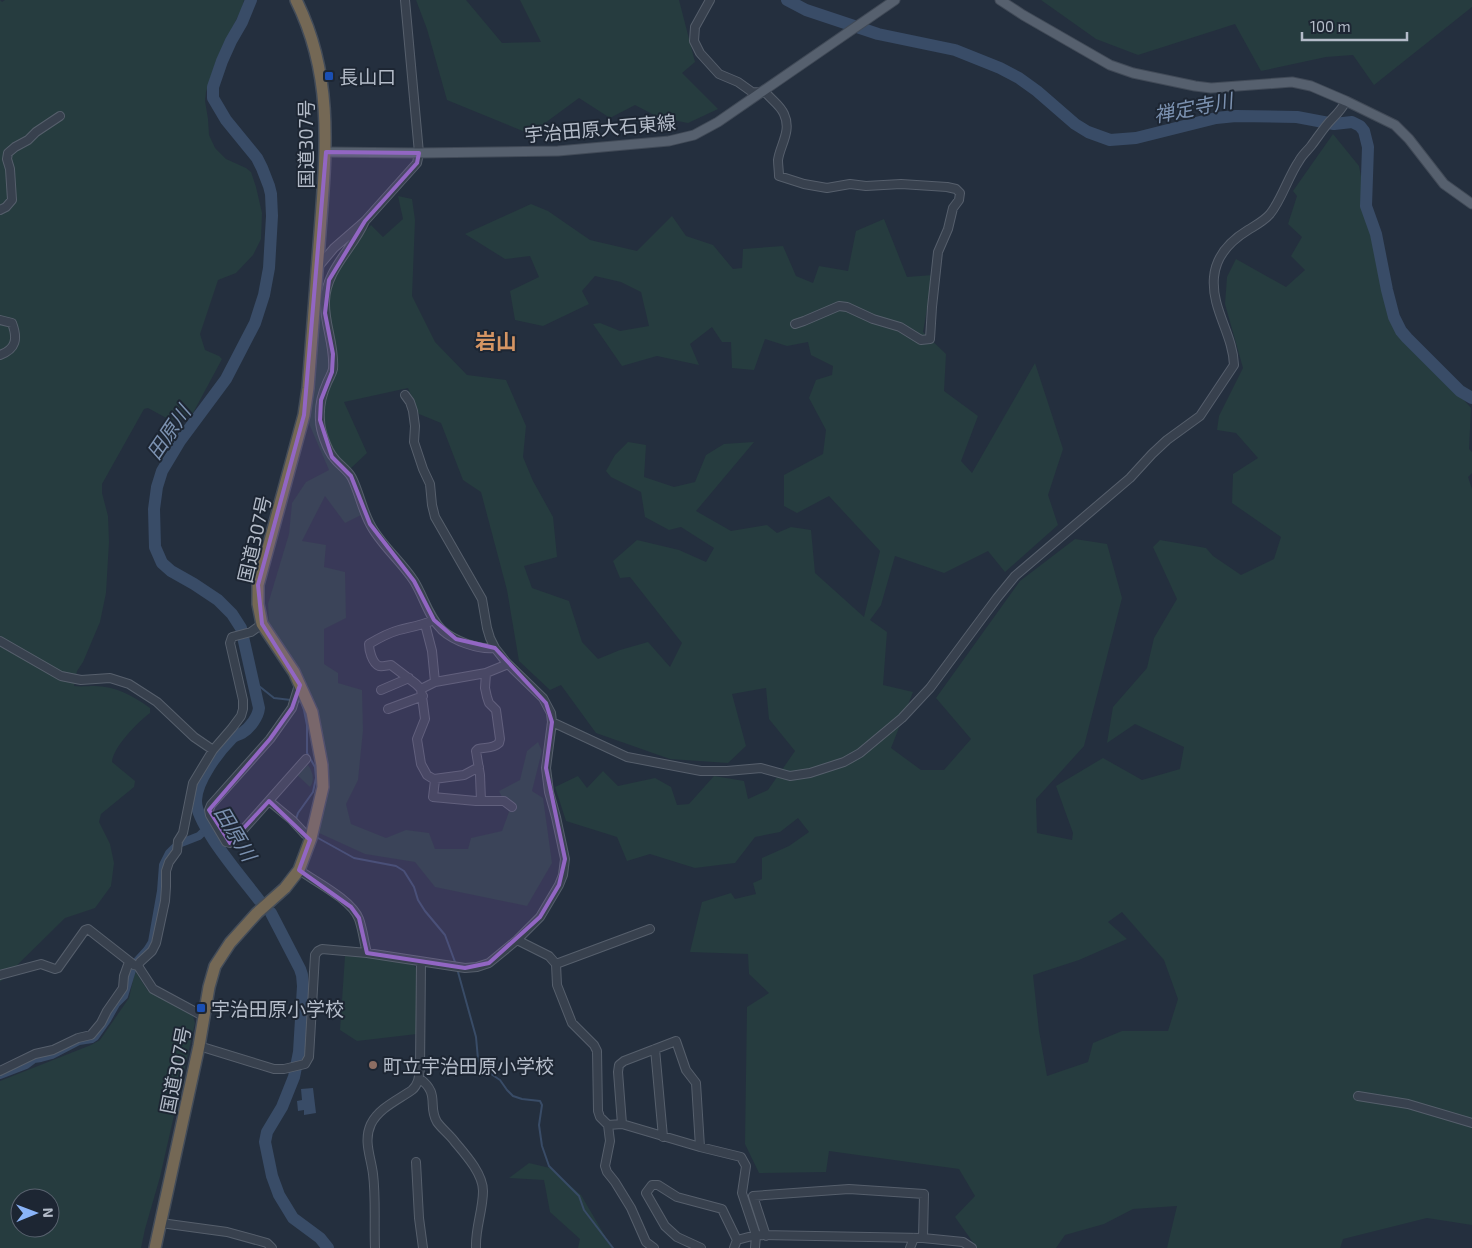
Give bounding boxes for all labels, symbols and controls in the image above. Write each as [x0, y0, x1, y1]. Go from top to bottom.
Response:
scale bar [1302, 10, 1407, 42]
text: 100 m [1310, 17, 1351, 35]
place label: 長山口 [339, 65, 396, 88]
marker: 長山口 [323, 70, 335, 82]
water label: 禅定寺川 [1151, 87, 1237, 126]
street label: 国道307号 [294, 100, 317, 188]
street label: 宇治田原大石東線 [523, 110, 677, 146]
district label: 岩山 [475, 328, 517, 353]
water label: 田原川 [141, 399, 196, 464]
street label: 国道307号 [233, 493, 275, 585]
water label: 田原川 [210, 801, 263, 867]
place label: 宇治田原小学校 [211, 997, 344, 1020]
marker: 宇治田原小学校 [195, 1002, 207, 1014]
street label: 国道307号 [155, 1024, 195, 1116]
place label: 町立宇治田原小学校 [383, 1054, 554, 1077]
marker: 町立宇治田原小学校 [367, 1059, 379, 1071]
north arrow [10, 1188, 60, 1238]
text: N [40, 1208, 57, 1218]

